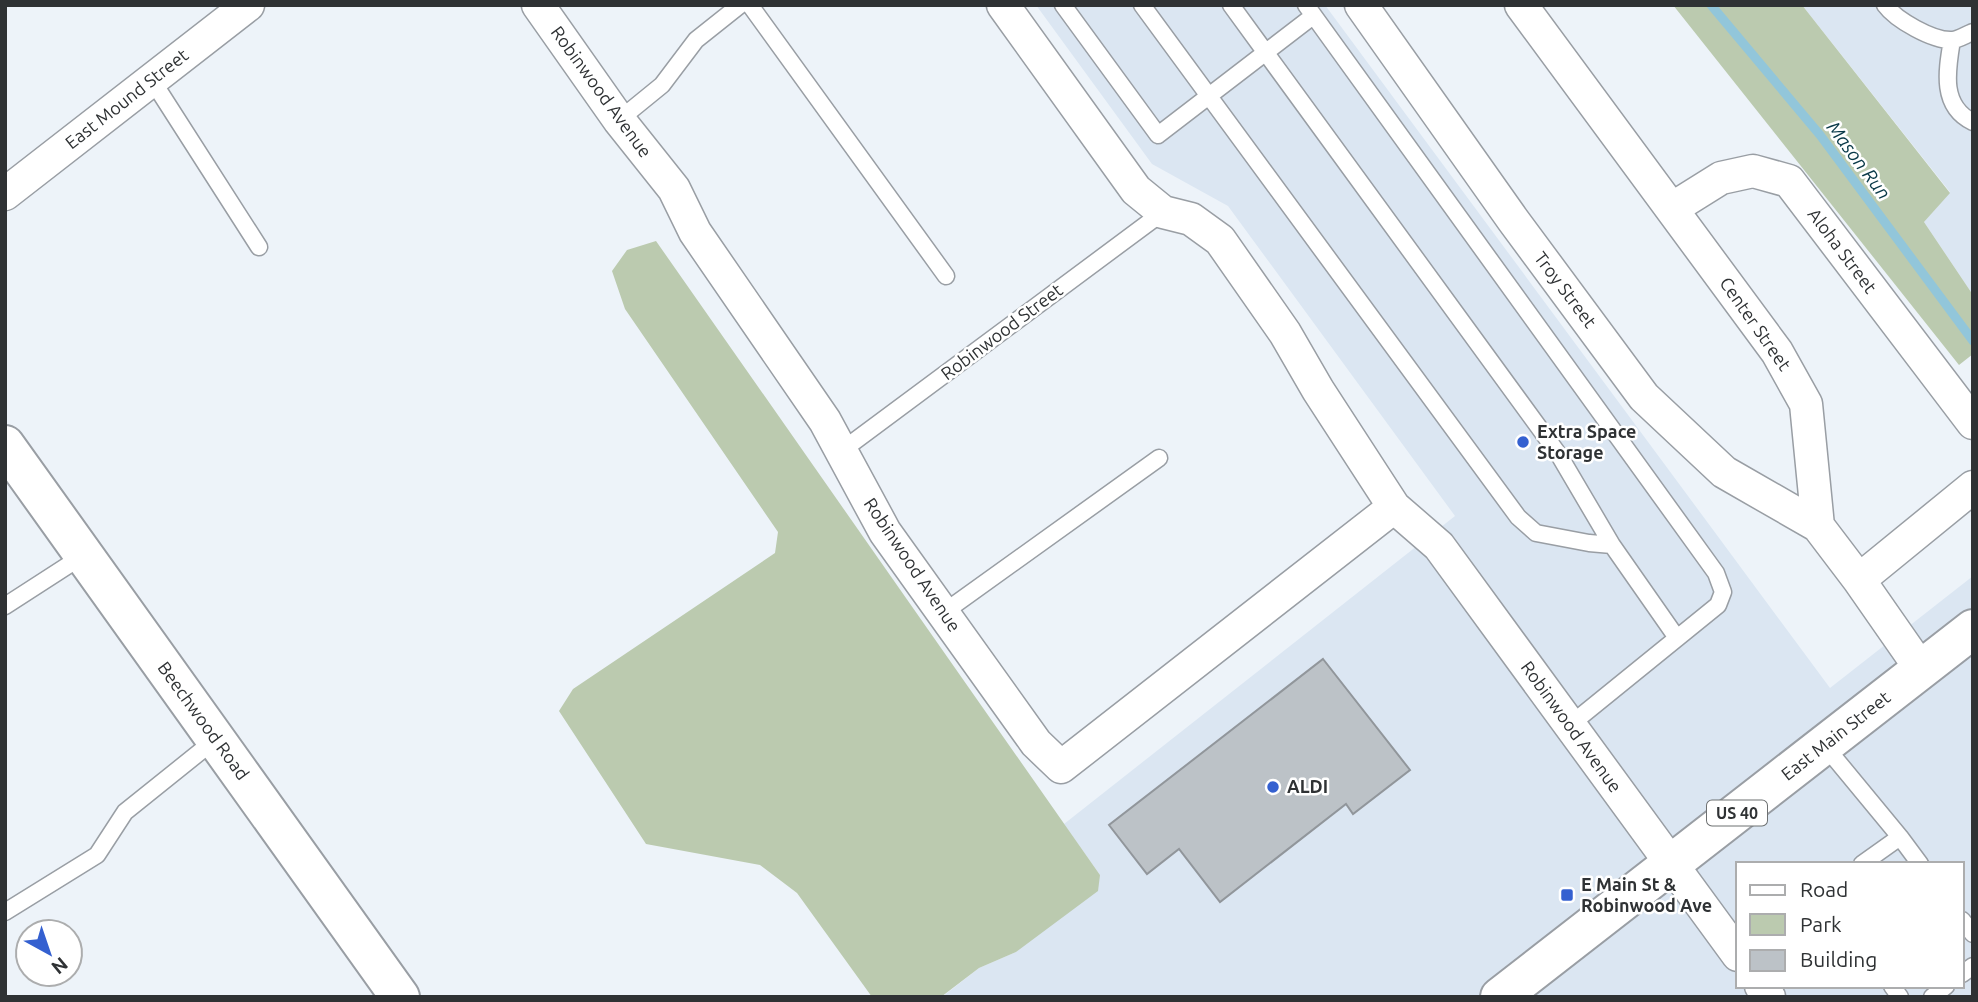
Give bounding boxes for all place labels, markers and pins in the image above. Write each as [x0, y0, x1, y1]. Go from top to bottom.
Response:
place label: Extra Space Storage [1537, 421, 1637, 462]
marker: Extra Space Storage [1515, 434, 1531, 450]
place label: ALDI [1287, 776, 1328, 796]
marker: ALDI [1265, 779, 1281, 795]
place label: E Main St & Robinwood Ave [1581, 874, 1712, 915]
marker: E Main St & Robinwood Ave [1559, 887, 1575, 903]

